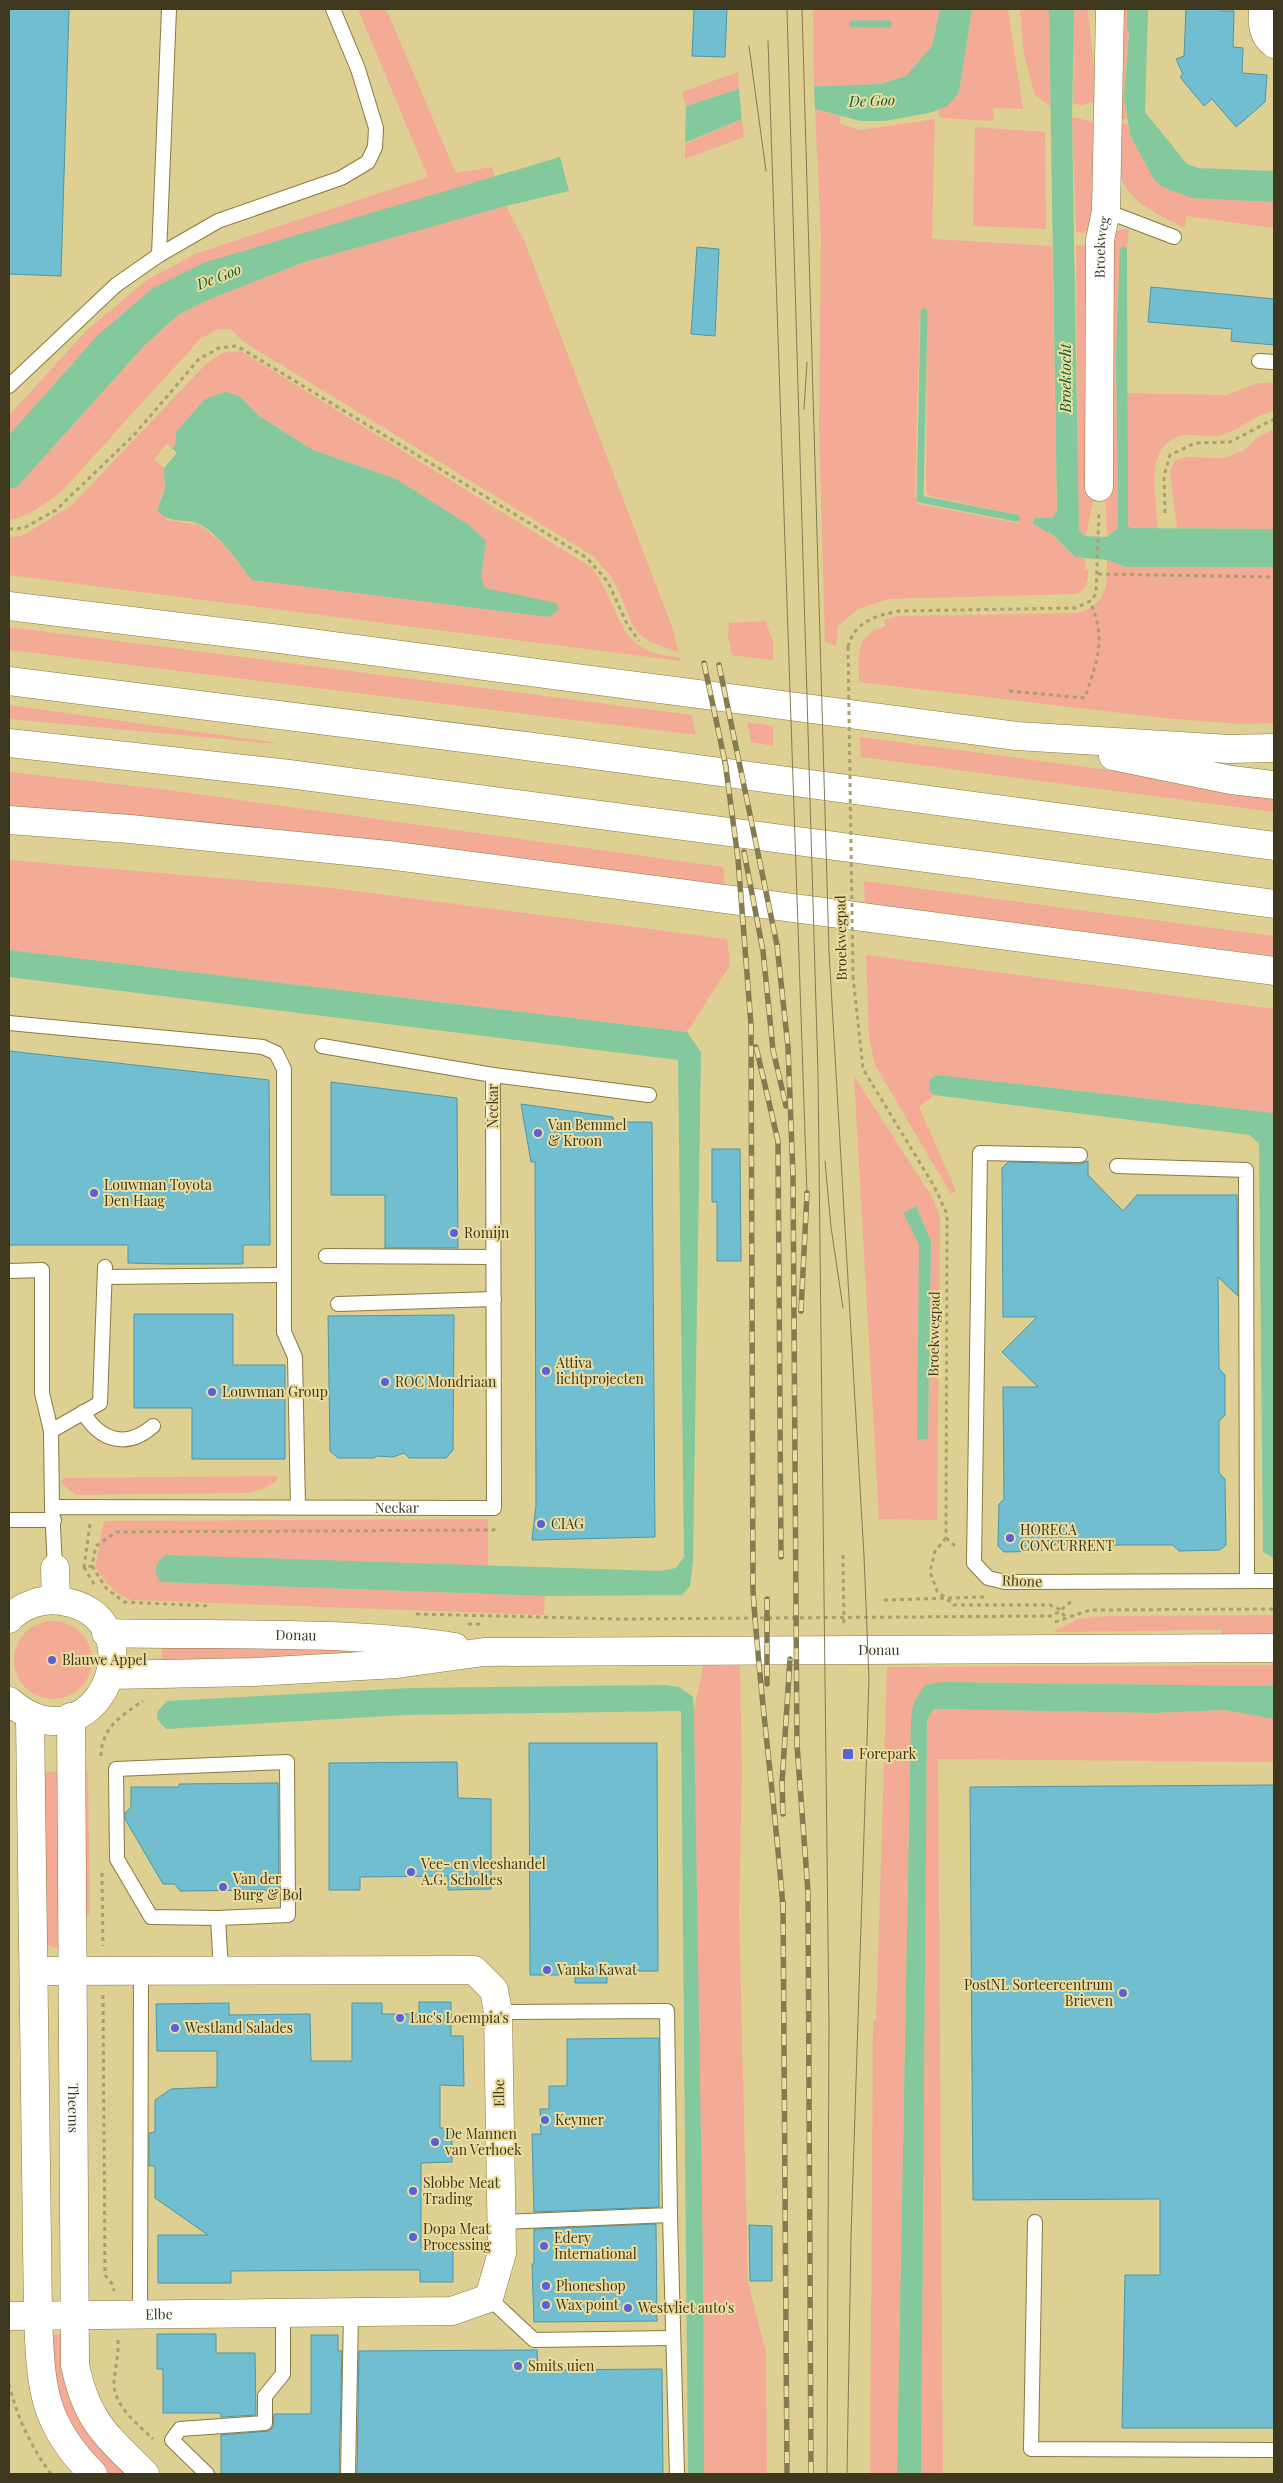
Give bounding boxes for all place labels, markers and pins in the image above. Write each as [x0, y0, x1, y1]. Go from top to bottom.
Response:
place label: Van Bemmel & Kroon [547, 1115, 627, 1150]
marker: Van Bemmel & Kroon [532, 1127, 544, 1139]
place label: Louwman Toyota Den Haag [104, 1175, 212, 1210]
marker: Louwman Toyota Den Haag [88, 1187, 100, 1199]
place label: Romijn [464, 1223, 510, 1242]
marker: Romijn [448, 1227, 460, 1239]
place label: Attiva lichtprojecten [555, 1353, 645, 1388]
marker: Attiva lichtprojecten [540, 1365, 552, 1377]
place label: ROC Mondriaan [395, 1372, 497, 1391]
marker: ROC Mondriaan [379, 1376, 391, 1388]
place label: Louwman Group [222, 1382, 328, 1401]
marker: Louwman Group [206, 1386, 218, 1398]
place label: CIAG [551, 1514, 584, 1533]
marker: CIAG [535, 1518, 547, 1530]
place label: HORECA CONCURRENT [1020, 1520, 1114, 1555]
marker: HORECA CONCURRENT [1004, 1532, 1016, 1544]
place label: Blauwe Appel [62, 1650, 147, 1669]
marker: Blauwe Appel [46, 1654, 58, 1666]
place label: Forepark [859, 1744, 916, 1763]
marker: Forepark [841, 1747, 855, 1761]
place label: Vee- en vleeshandel A.G. Scholtes [420, 1854, 546, 1889]
marker: Vee- en vleeshandel A.G. Scholtes [405, 1866, 417, 1878]
place label: Van der Burg & Bol [232, 1869, 302, 1904]
marker: Van der Burg & Bol [217, 1881, 229, 1893]
place label: Vanka Kawat [556, 1960, 638, 1979]
marker: Vanka Kawat [541, 1964, 553, 1976]
place label: PostNL Sorteercentrum Brieven [964, 1975, 1114, 2010]
marker: PostNL Sorteercentrum Brieven [1117, 1987, 1129, 1999]
place label: Luc's Loempia's [410, 2008, 509, 2027]
marker: Luc's Loempia's [394, 2012, 406, 2024]
place label: Westland Salades [184, 2018, 293, 2037]
marker: Westland Salades [169, 2022, 181, 2034]
place label: Keymer [555, 2110, 605, 2129]
marker: Keymer [539, 2114, 551, 2126]
place label: De Mannen van Verhoek [444, 2124, 522, 2159]
marker: De Mannen van Verhoek [429, 2136, 441, 2148]
place label: Slobbe Meat Trading [423, 2173, 500, 2208]
marker: Slobbe Meat Trading [407, 2185, 419, 2197]
place label: Dopa Meat Processing [423, 2219, 492, 2254]
place label: Edery International [554, 2228, 637, 2263]
marker: Dopa Meat Processing [407, 2231, 419, 2243]
marker: Edery International [538, 2240, 550, 2252]
place label: Phoneshop [556, 2276, 626, 2295]
marker: Phoneshop [540, 2280, 552, 2292]
place label: Wax point [555, 2295, 620, 2314]
place label: Westvliet auto's [637, 2298, 734, 2317]
marker: Wax point [540, 2299, 552, 2311]
marker: Westvliet auto's [622, 2302, 634, 2314]
place label: Smits uien [528, 2356, 595, 2375]
marker: Smits uien [512, 2360, 524, 2372]

